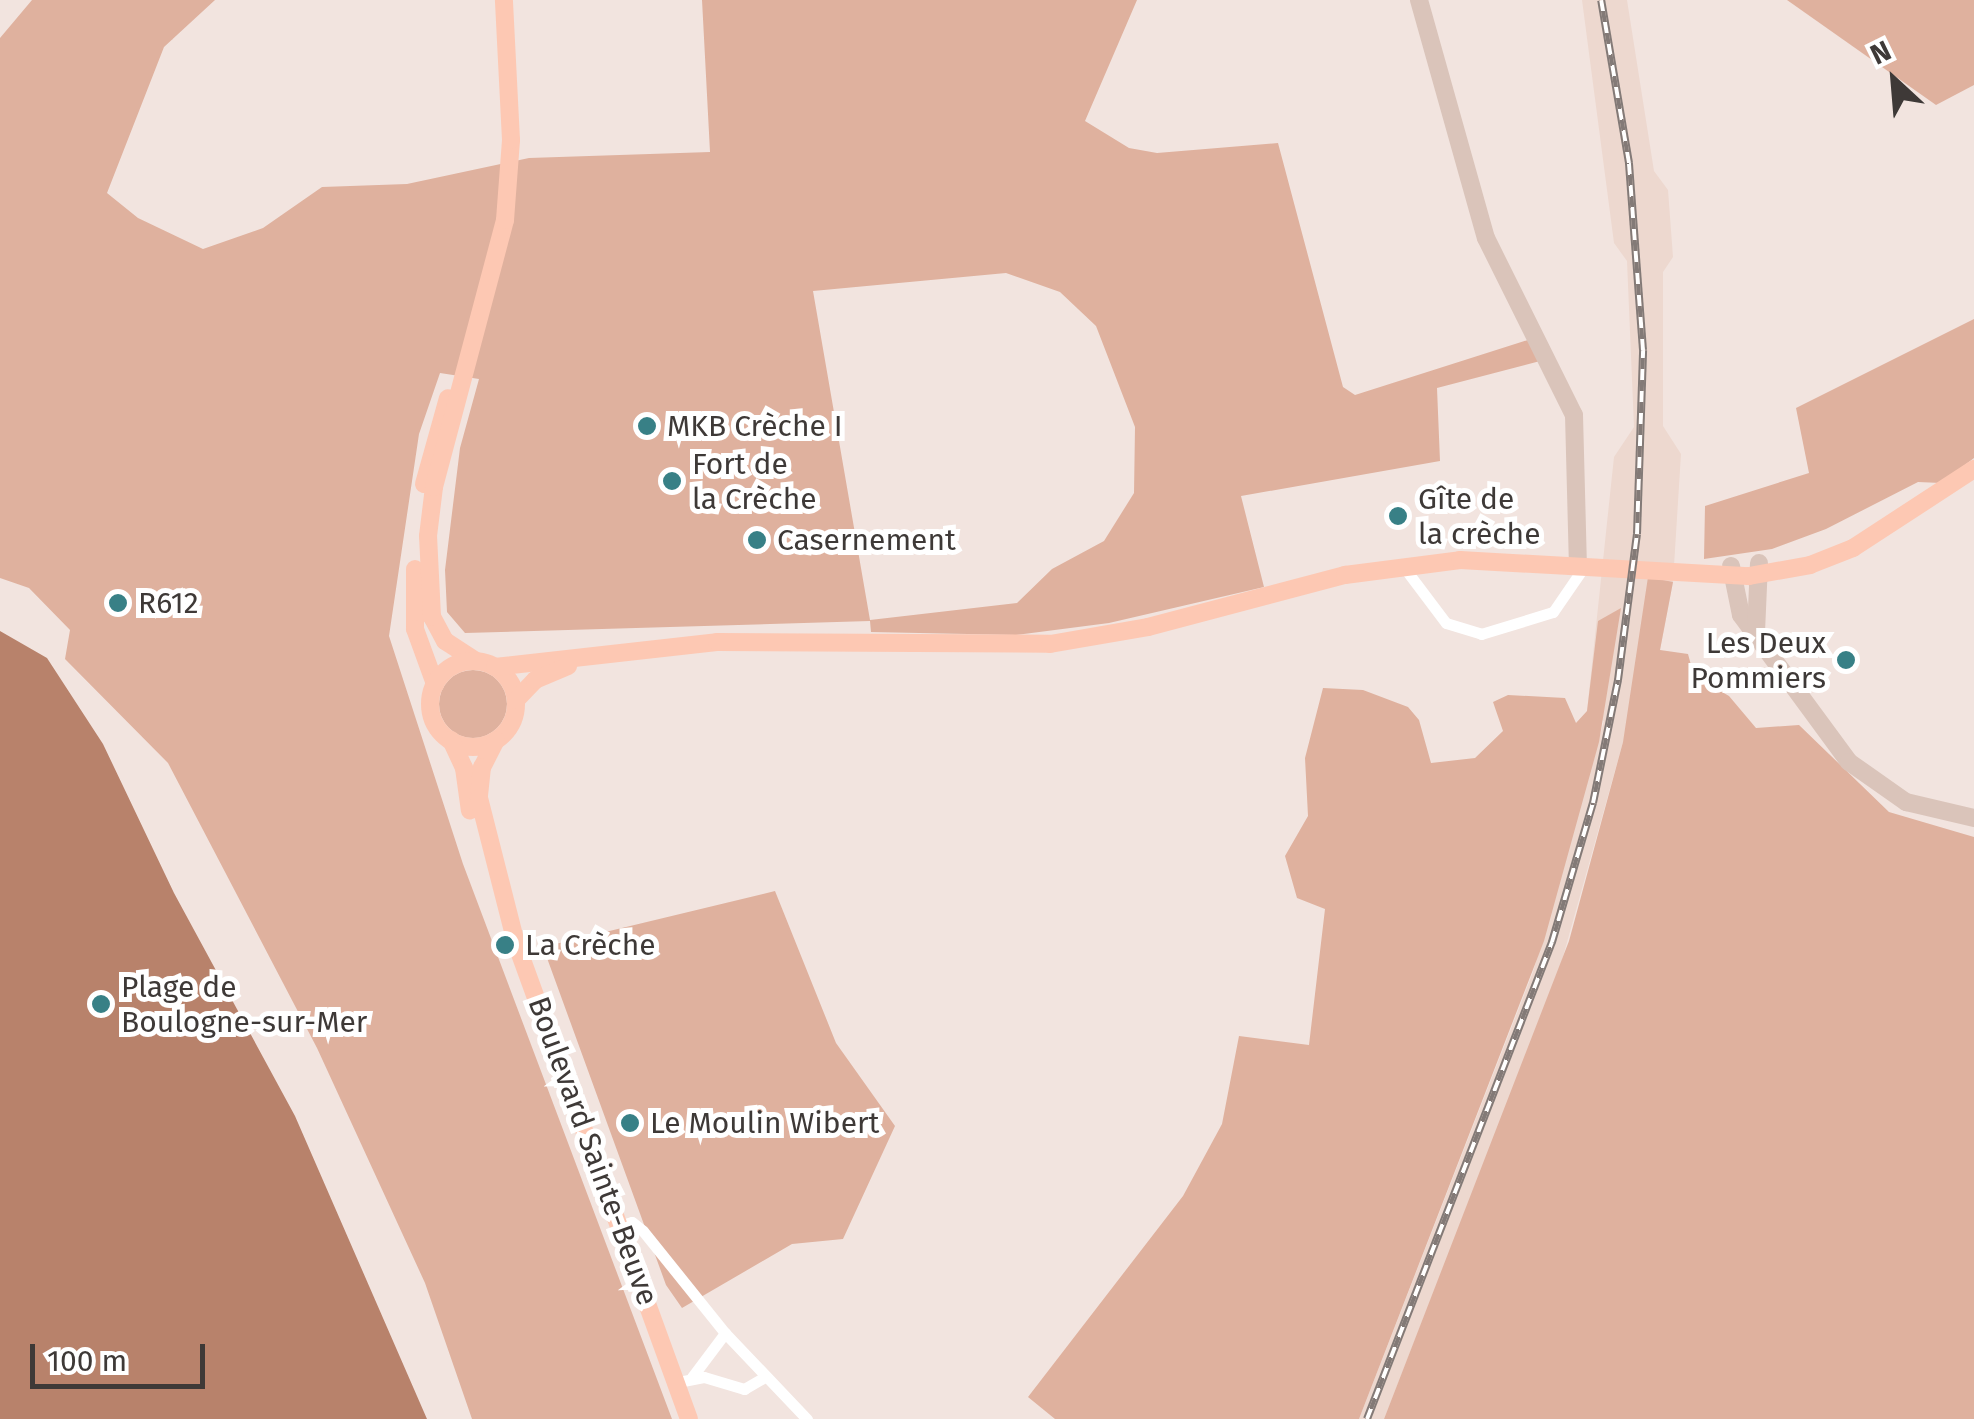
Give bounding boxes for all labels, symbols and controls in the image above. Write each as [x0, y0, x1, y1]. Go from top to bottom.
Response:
north arrow [1844, 30, 1944, 130]
text: N [1865, 34, 1896, 71]
place label: MKB Crèche I [667, 408, 843, 444]
marker: MKB Crèche I [636, 415, 658, 437]
place label: Fort de la Crèche [692, 446, 817, 516]
marker: Fort de la Crèche [661, 470, 683, 492]
place label: Gîte de la crèche [1418, 481, 1541, 552]
marker: Gîte de la crèche [1387, 505, 1409, 527]
place label: Casernement [777, 522, 956, 558]
marker: Casernement [746, 529, 768, 551]
place label: R612 [138, 585, 199, 621]
marker: R612 [107, 592, 129, 614]
place label: Les Deux Pommiers [1691, 625, 1826, 696]
marker: Les Deux Pommiers [1835, 649, 1857, 671]
place label: La Crèche [525, 927, 656, 963]
marker: La Crèche [494, 934, 516, 956]
place label: Plage de Boulogne-sur-Mer [121, 969, 367, 1040]
street label: Boulevard Sainte-Beuve [520, 992, 666, 1310]
marker: Plage de Boulogne-sur-Mer [90, 993, 112, 1015]
place label: Le Moulin Wibert [650, 1105, 879, 1141]
marker: Le Moulin Wibert [619, 1112, 641, 1134]
scale bar [35, 1324, 210, 1386]
text: 100 m [47, 1343, 127, 1379]

